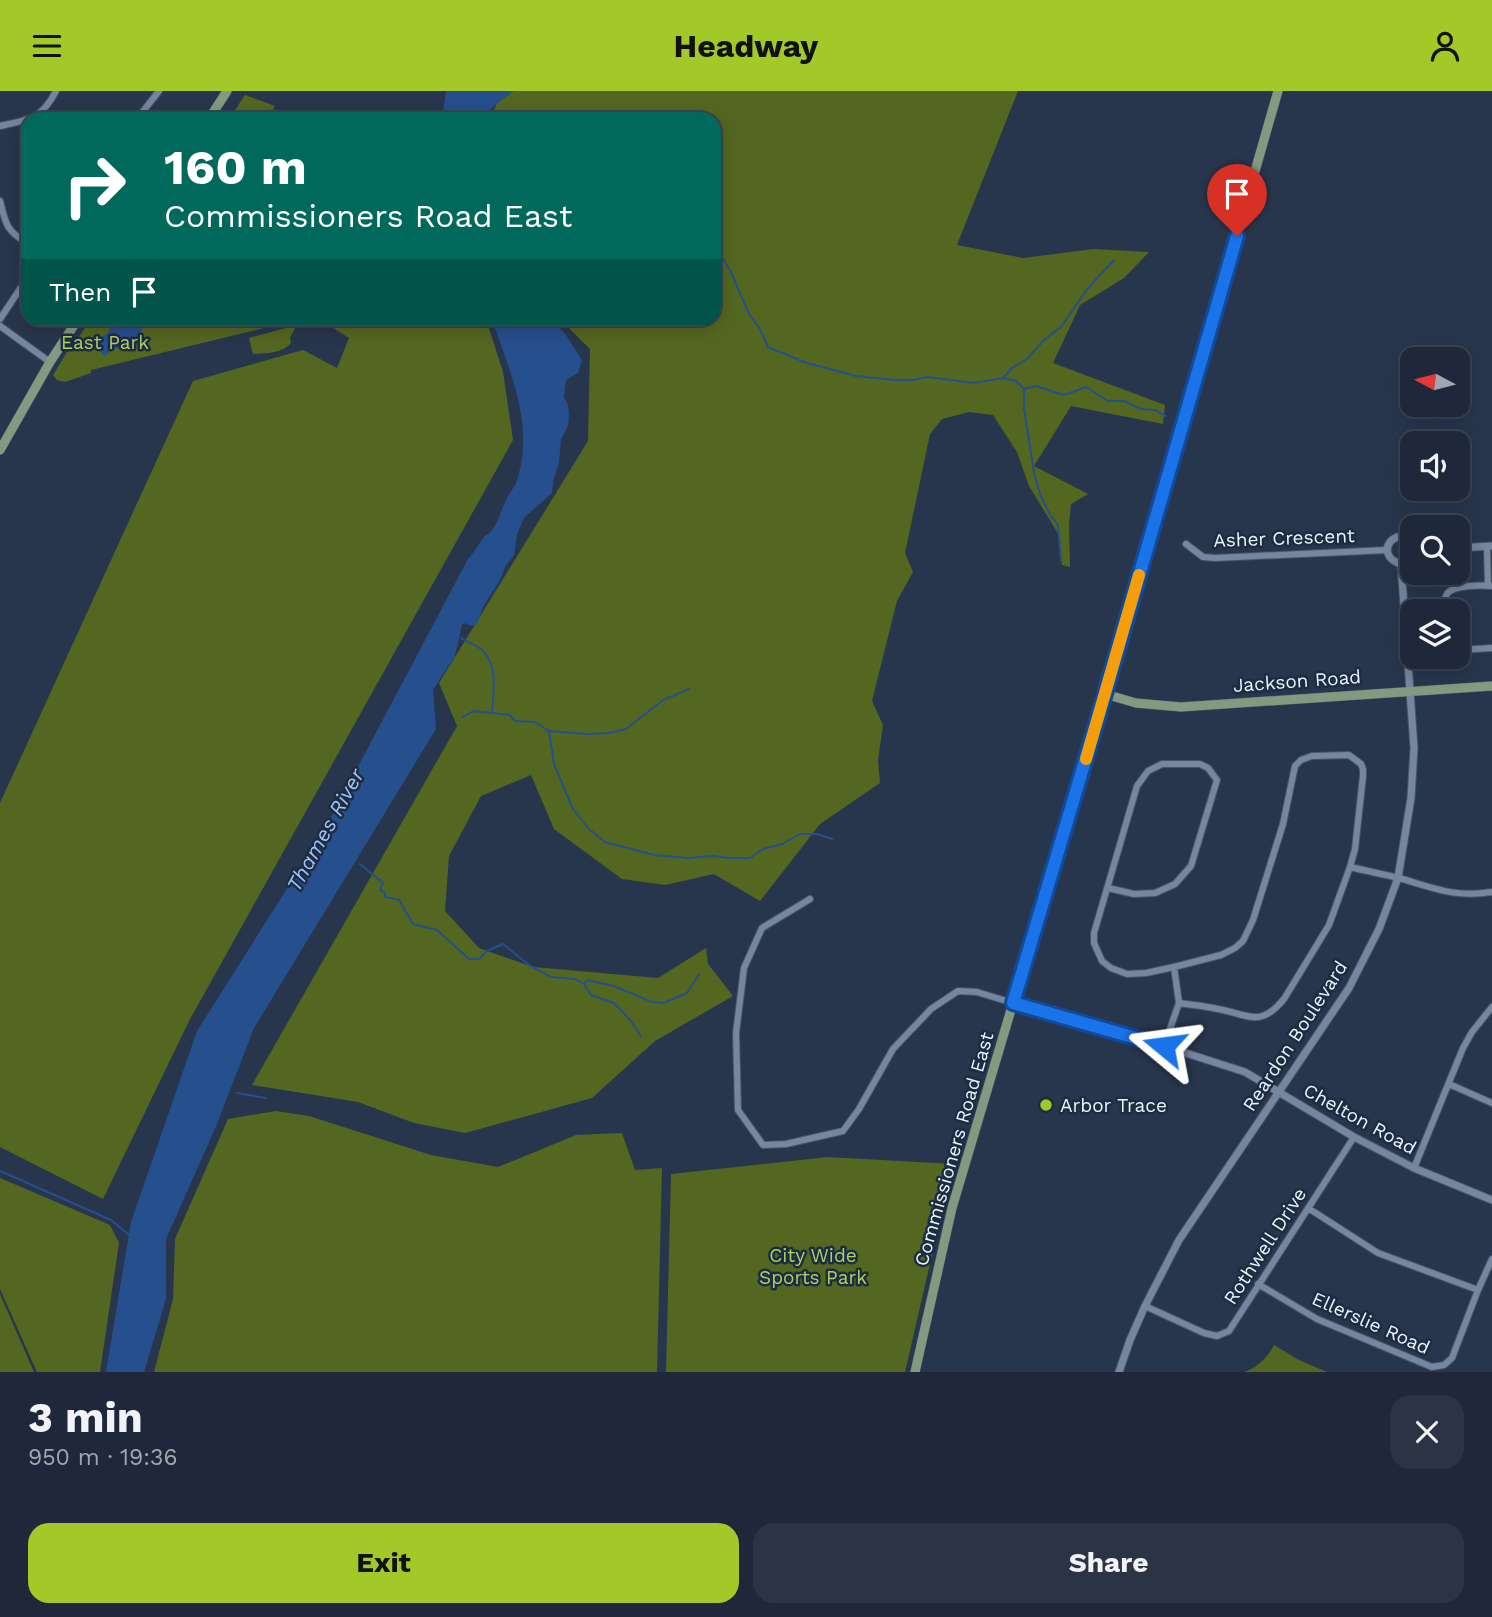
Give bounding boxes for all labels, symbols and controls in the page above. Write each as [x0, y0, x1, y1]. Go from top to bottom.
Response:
icon: menu [28, 27, 66, 65]
text: Headway [674, 27, 818, 65]
icon: person [1426, 27, 1464, 65]
text: 160 m [164, 138, 307, 196]
icon: right [49, 140, 140, 231]
pin [1207, 164, 1267, 236]
icon: arrive [1218, 175, 1256, 213]
text: Commissioners Road East [164, 197, 572, 235]
icon: arrive [125, 273, 163, 311]
text: Then [49, 277, 111, 307]
park label: East Park [61, 331, 149, 354]
north arrow [1400, 347, 1470, 417]
map controls [1400, 347, 1470, 669]
button: sound [1400, 431, 1470, 501]
button: search [1400, 515, 1470, 585]
street label: Asher Crescent [1213, 524, 1355, 552]
button: layers [1400, 599, 1470, 669]
street label: Jackson Road [1232, 665, 1362, 697]
water label: Thames River [281, 764, 369, 896]
street label: Reardon Boulevard [1238, 956, 1352, 1116]
position arrow [1127, 1009, 1201, 1083]
street label: Commissioners Road East [910, 1029, 998, 1269]
street label: Chelton Road [1300, 1079, 1420, 1159]
place label: Arbor Trace [1060, 1094, 1167, 1117]
marker: Arbor Trace [1038, 1097, 1054, 1113]
street label: Rothwell Drive [1219, 1183, 1311, 1309]
park label: City Wide Sports Park [759, 1244, 867, 1289]
street label: Ellerslie Road [1308, 1287, 1434, 1359]
text: 3 min [28, 1393, 143, 1442]
button: close [1390, 1395, 1464, 1469]
text: 950 m · 19:36 [28, 1444, 177, 1471]
button: Exit [28, 1523, 739, 1603]
button: Share [753, 1523, 1464, 1603]

